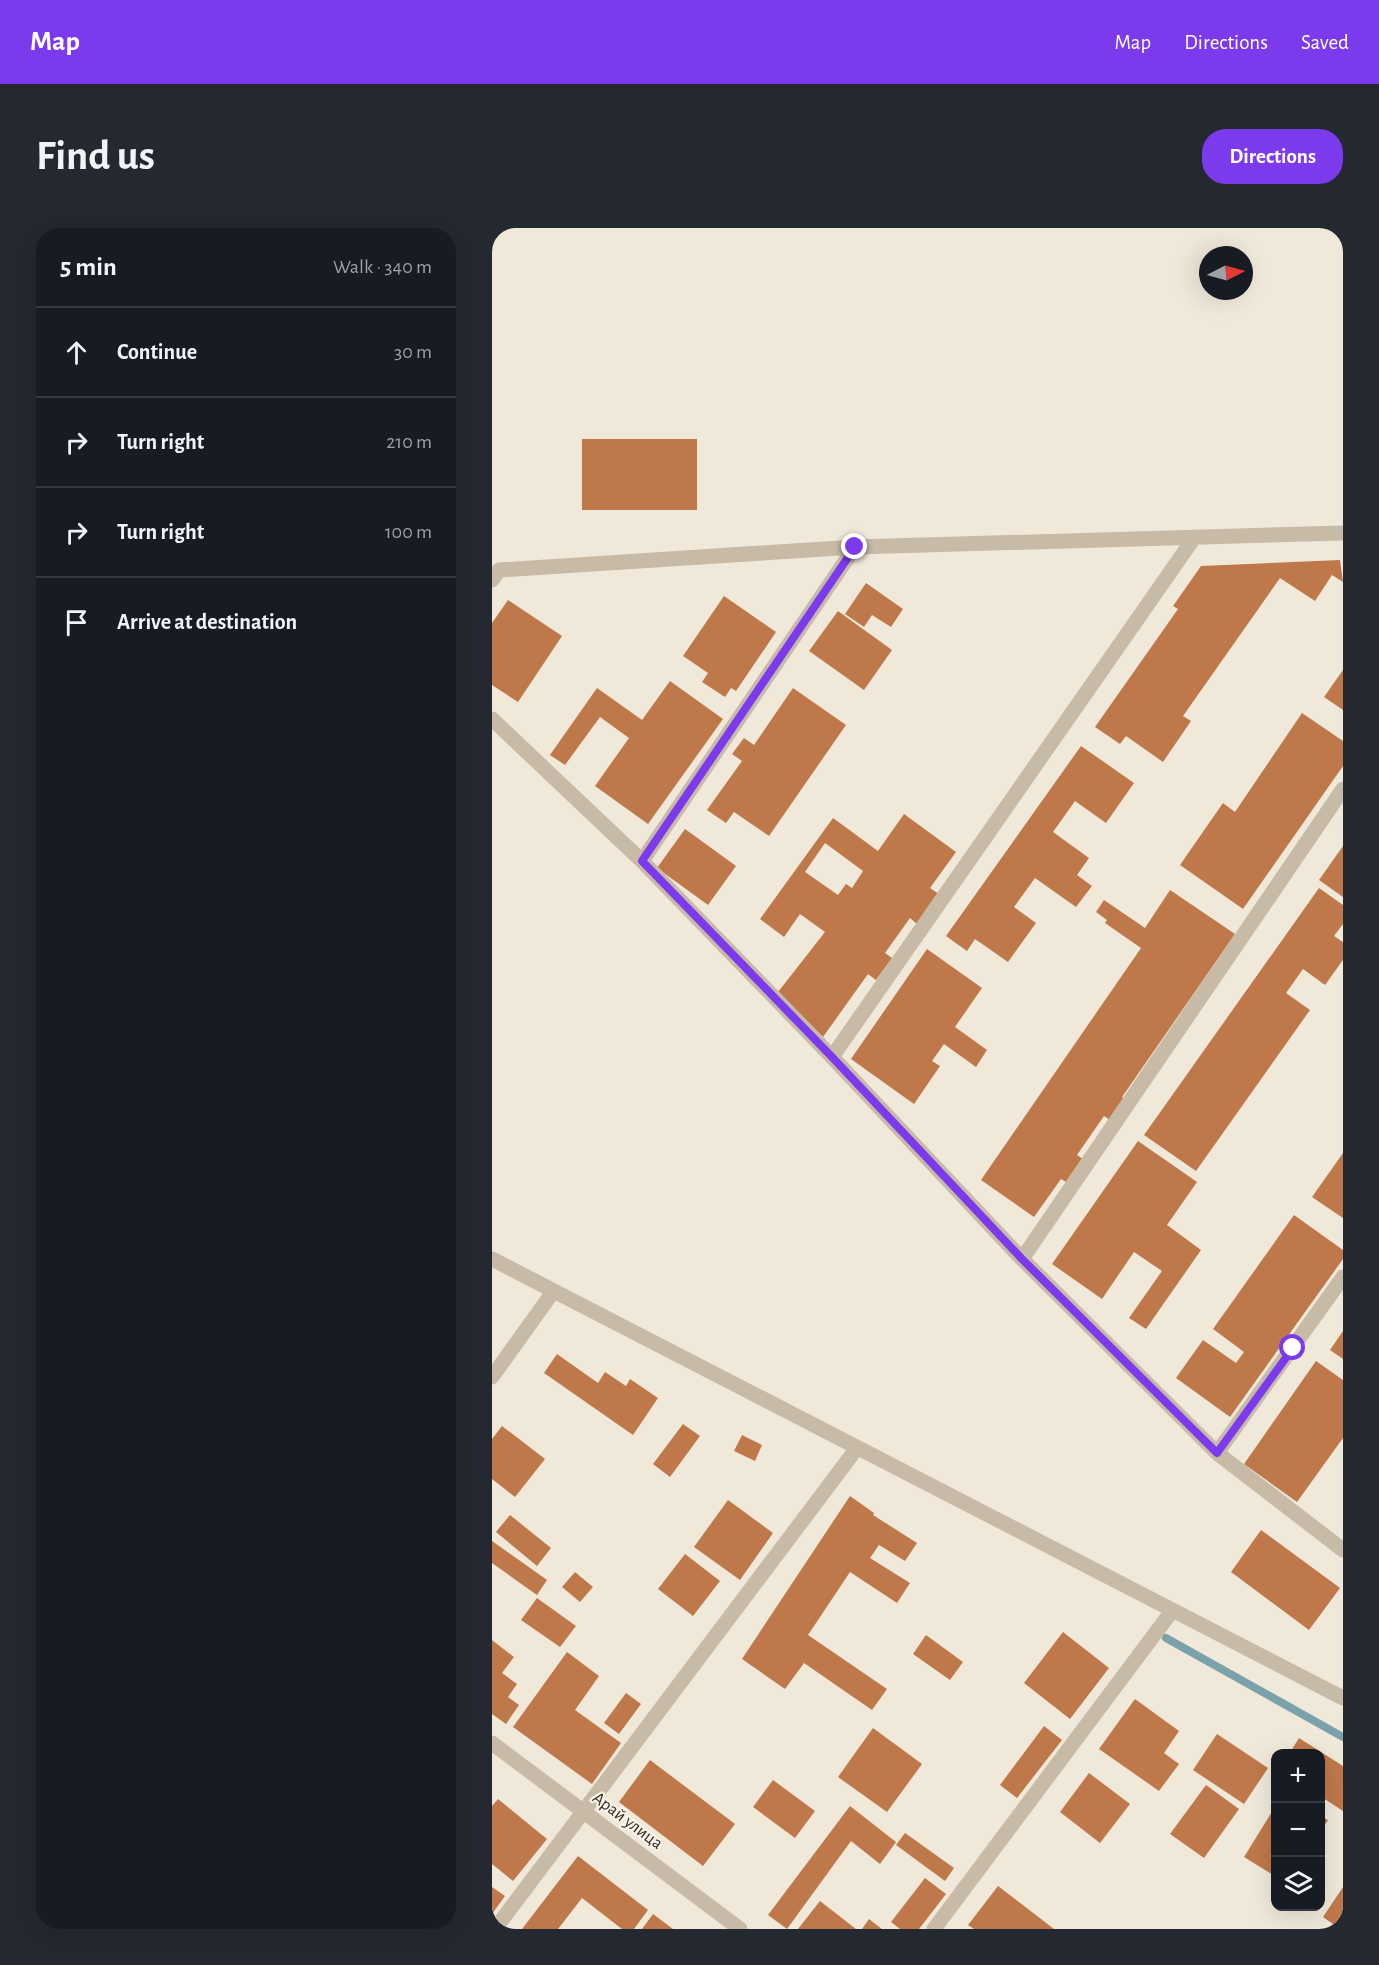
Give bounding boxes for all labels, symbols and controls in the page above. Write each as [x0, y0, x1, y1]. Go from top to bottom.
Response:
text: Map [30, 28, 80, 56]
text: Map [1115, 32, 1151, 53]
text: Directions [1184, 32, 1268, 53]
text: Saved [1301, 32, 1349, 53]
button: Directions [1202, 129, 1343, 184]
text: Find us [36, 135, 155, 177]
north arrow [1199, 246, 1253, 300]
text: 5 min [60, 254, 117, 280]
text: Walk · 340 m [333, 257, 432, 277]
icon: ahead [60, 336, 93, 369]
text: Continue [117, 341, 197, 363]
text: 30 m [394, 342, 432, 362]
icon: right [60, 426, 93, 459]
text: Turn right [117, 431, 204, 453]
text: 210 m [386, 432, 432, 452]
icon: right [60, 516, 93, 549]
text: Turn right [117, 521, 204, 543]
text: 100 m [385, 522, 432, 542]
route end [841, 533, 867, 559]
icon: arrive [60, 606, 93, 639]
text: Arrive at destination [117, 611, 297, 633]
route start [1279, 1334, 1305, 1360]
map controls [1271, 1749, 1325, 1911]
button: + [1271, 1749, 1325, 1803]
street label: Арай улица [589, 1789, 666, 1853]
button: − [1271, 1803, 1325, 1857]
button: layers [1271, 1857, 1325, 1911]

